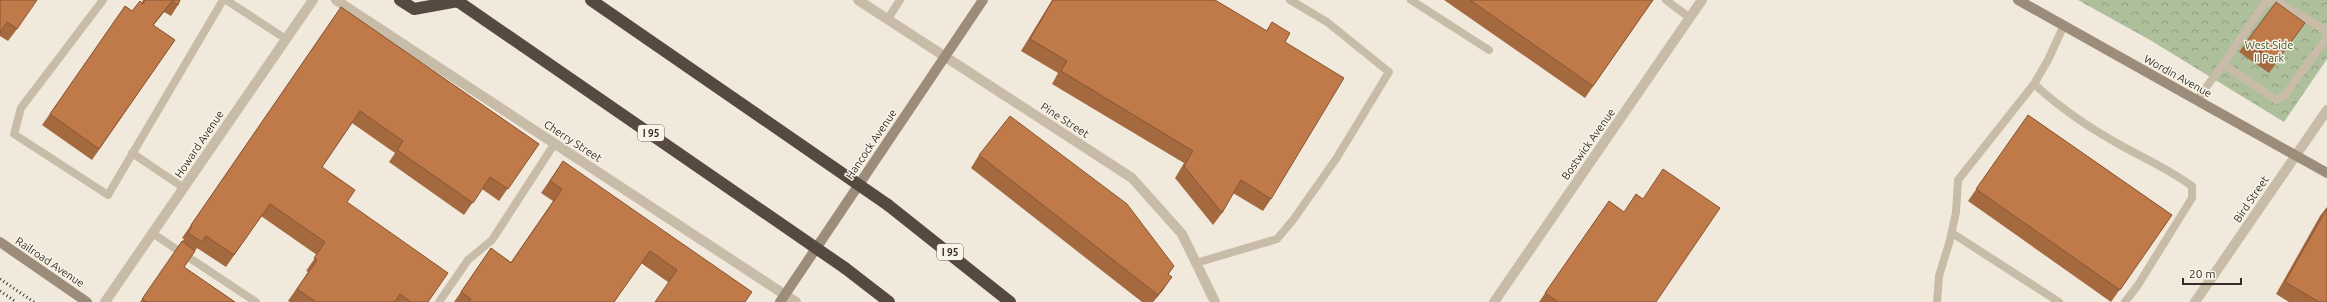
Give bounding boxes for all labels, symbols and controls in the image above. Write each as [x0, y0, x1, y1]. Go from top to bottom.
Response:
park label: West Side II Park [2245, 39, 2293, 64]
street label: Wordin Avenue [2142, 52, 2214, 100]
street label: Pine Street [1039, 100, 1092, 140]
street label: Bostwick Avenue [1559, 106, 1617, 182]
street label: Hancock Avenue [843, 107, 899, 181]
street label: Howard Avenue [172, 108, 226, 180]
street label: Cherry Street [542, 118, 605, 164]
road number: I 95 [638, 125, 664, 141]
street label: Bird Street [2231, 173, 2271, 225]
street label: Railroad Avenue [13, 235, 87, 289]
road number: I 95 [937, 244, 963, 260]
scale bar [2183, 260, 2241, 286]
text: 20 m [2189, 267, 2216, 280]

